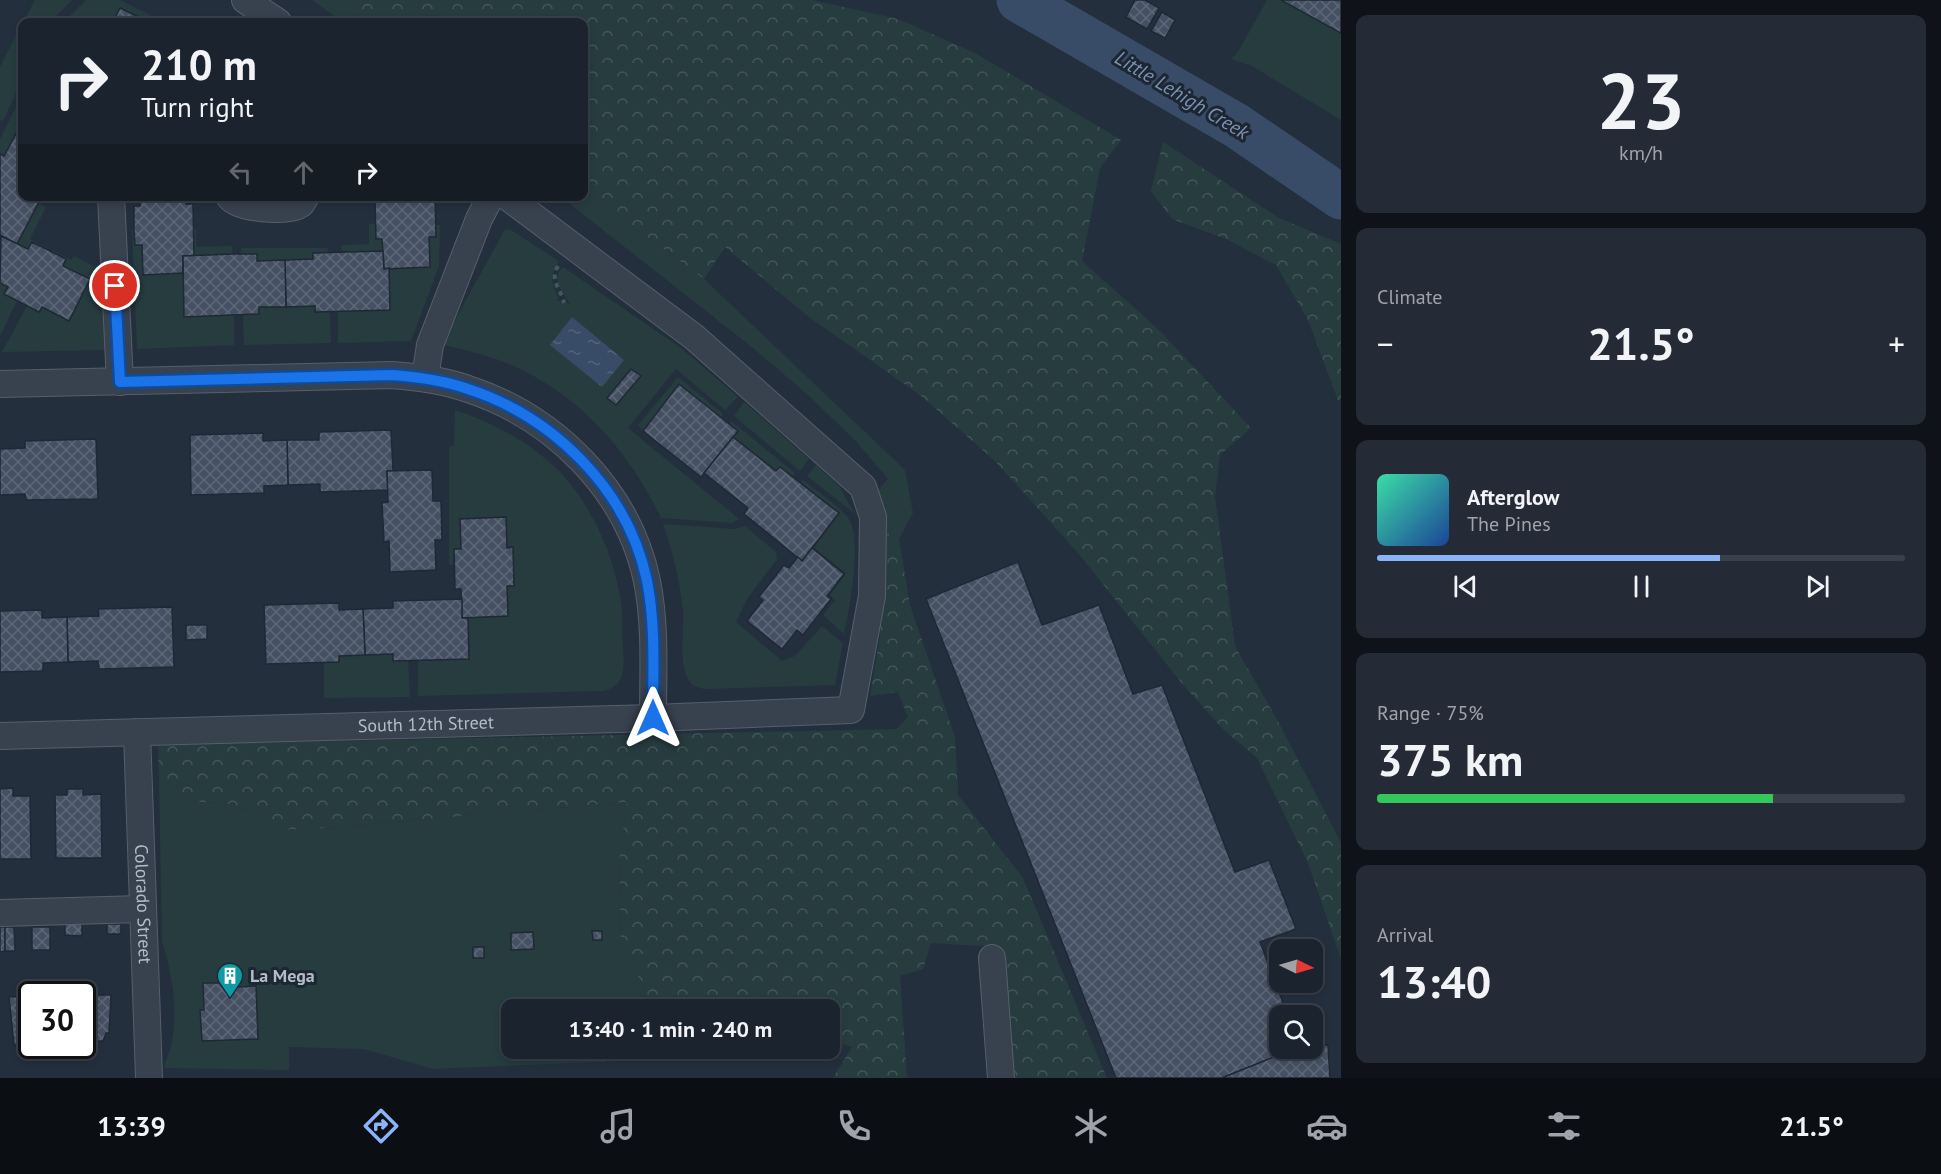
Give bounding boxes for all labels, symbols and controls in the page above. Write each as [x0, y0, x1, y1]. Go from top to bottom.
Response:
text: 210 m [141, 37, 257, 92]
icon: right [42, 42, 120, 120]
water label: Little Lehigh Creek [1110, 45, 1255, 146]
text: 23 [1597, 50, 1685, 151]
text: Turn right [141, 90, 254, 124]
text: km/h [1619, 140, 1663, 166]
icon: left [224, 156, 257, 189]
icon: ahead [287, 156, 320, 189]
icon: right [350, 156, 383, 189]
pin [89, 260, 140, 311]
icon: arrive [98, 269, 131, 302]
text: Climate [1377, 284, 1443, 310]
text: 21.5° [1587, 314, 1695, 372]
text: − [1377, 322, 1394, 365]
text: + [1888, 322, 1905, 365]
text: Afterglow [1467, 483, 1559, 511]
text: The Pines [1467, 511, 1551, 537]
icon: previous [1449, 570, 1482, 603]
icon: pause [1625, 570, 1658, 603]
icon: next [1801, 570, 1834, 603]
position arrow [621, 686, 685, 750]
text: Range · 75% [1377, 700, 1484, 726]
street label: South 12th Street [357, 710, 494, 737]
text: 375 km [1377, 730, 1523, 788]
street label: Colorado Street [130, 844, 157, 964]
text: Arrival [1377, 922, 1433, 948]
north arrow [1269, 939, 1323, 993]
map controls [1269, 939, 1323, 1059]
text: 13:40 [1377, 952, 1491, 1010]
building icon: La Mega [215, 961, 245, 999]
place label: La Mega [250, 964, 315, 987]
speed limit sign: 30 [18, 981, 96, 1059]
button: search [1269, 1005, 1323, 1059]
text: 13:40 · 1 min · 240 m [569, 1015, 772, 1043]
icon: directions [360, 1105, 402, 1147]
icon: music [597, 1105, 639, 1147]
icon: phone [833, 1105, 875, 1147]
icon: climate [1070, 1105, 1112, 1147]
icon: car [1306, 1105, 1348, 1147]
icon: filters [1543, 1105, 1585, 1147]
text: 13:39 [97, 1109, 166, 1143]
text: 21.5° [1779, 1109, 1844, 1143]

